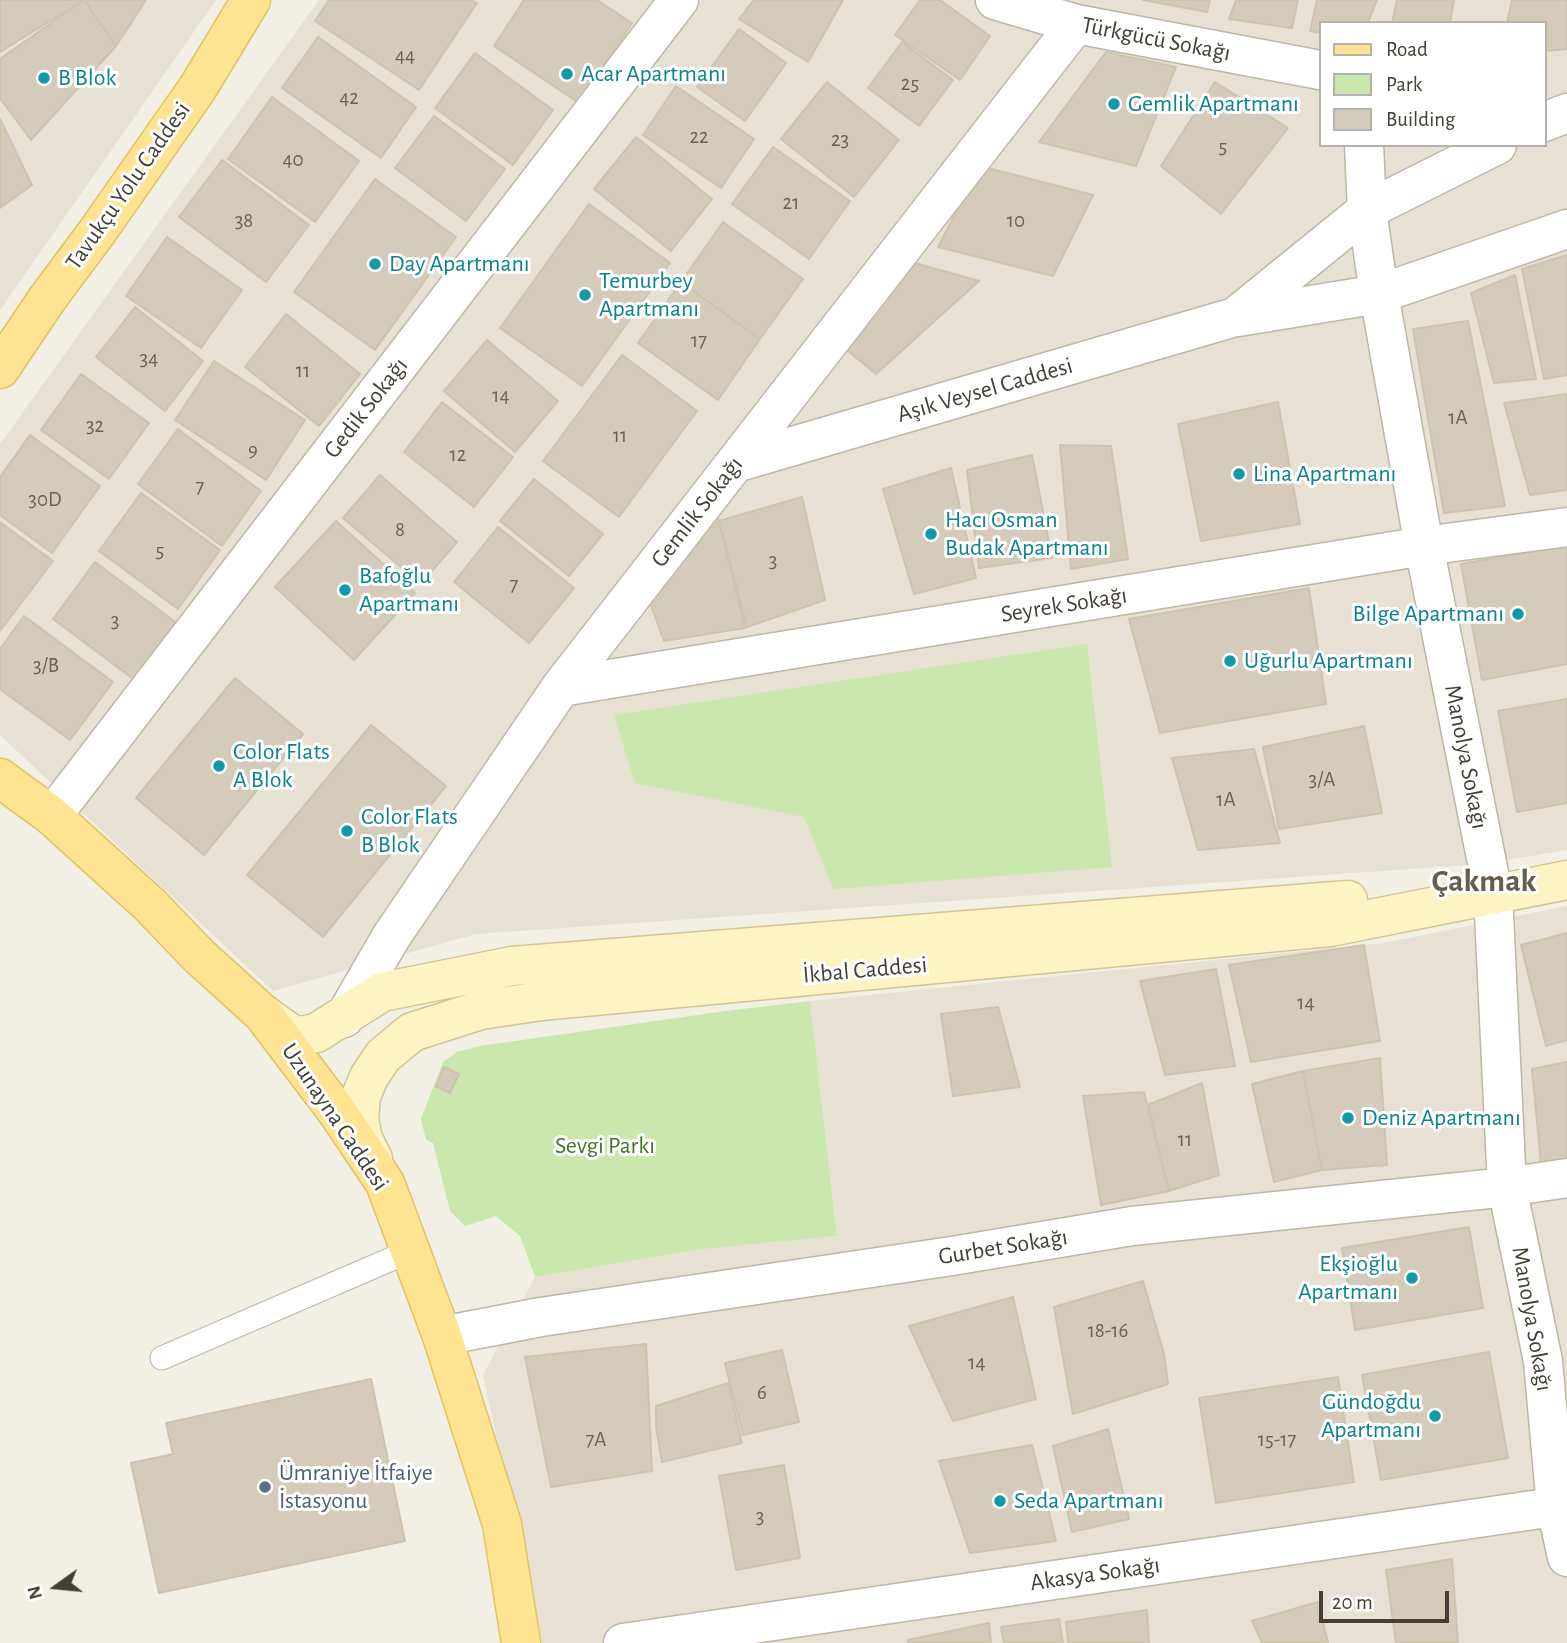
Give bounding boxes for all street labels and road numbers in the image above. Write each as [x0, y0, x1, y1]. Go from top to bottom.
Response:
street label: Türkgücü Sokağı [1079, 10, 1233, 68]
street label: Tavukçu Yolu Caddesi [59, 96, 197, 276]
street label: Aşık Veysel Caddesi [894, 351, 1076, 429]
street label: Gedik Sokağı [318, 352, 414, 464]
street label: Gemlik Sokağı [645, 451, 749, 573]
street label: Seyrek Sokağı [999, 581, 1129, 629]
street label: Manolya Sokağı [1438, 682, 1494, 832]
street label: İkbal Caddesi [802, 950, 928, 990]
street label: Uzunayna Caddesi [275, 1038, 395, 1196]
street label: Gurbet Sokağı [936, 1223, 1070, 1271]
street label: Manolya Sokağı [1505, 1245, 1559, 1393]
street label: Akasya Sokağı [1028, 1551, 1162, 1597]

